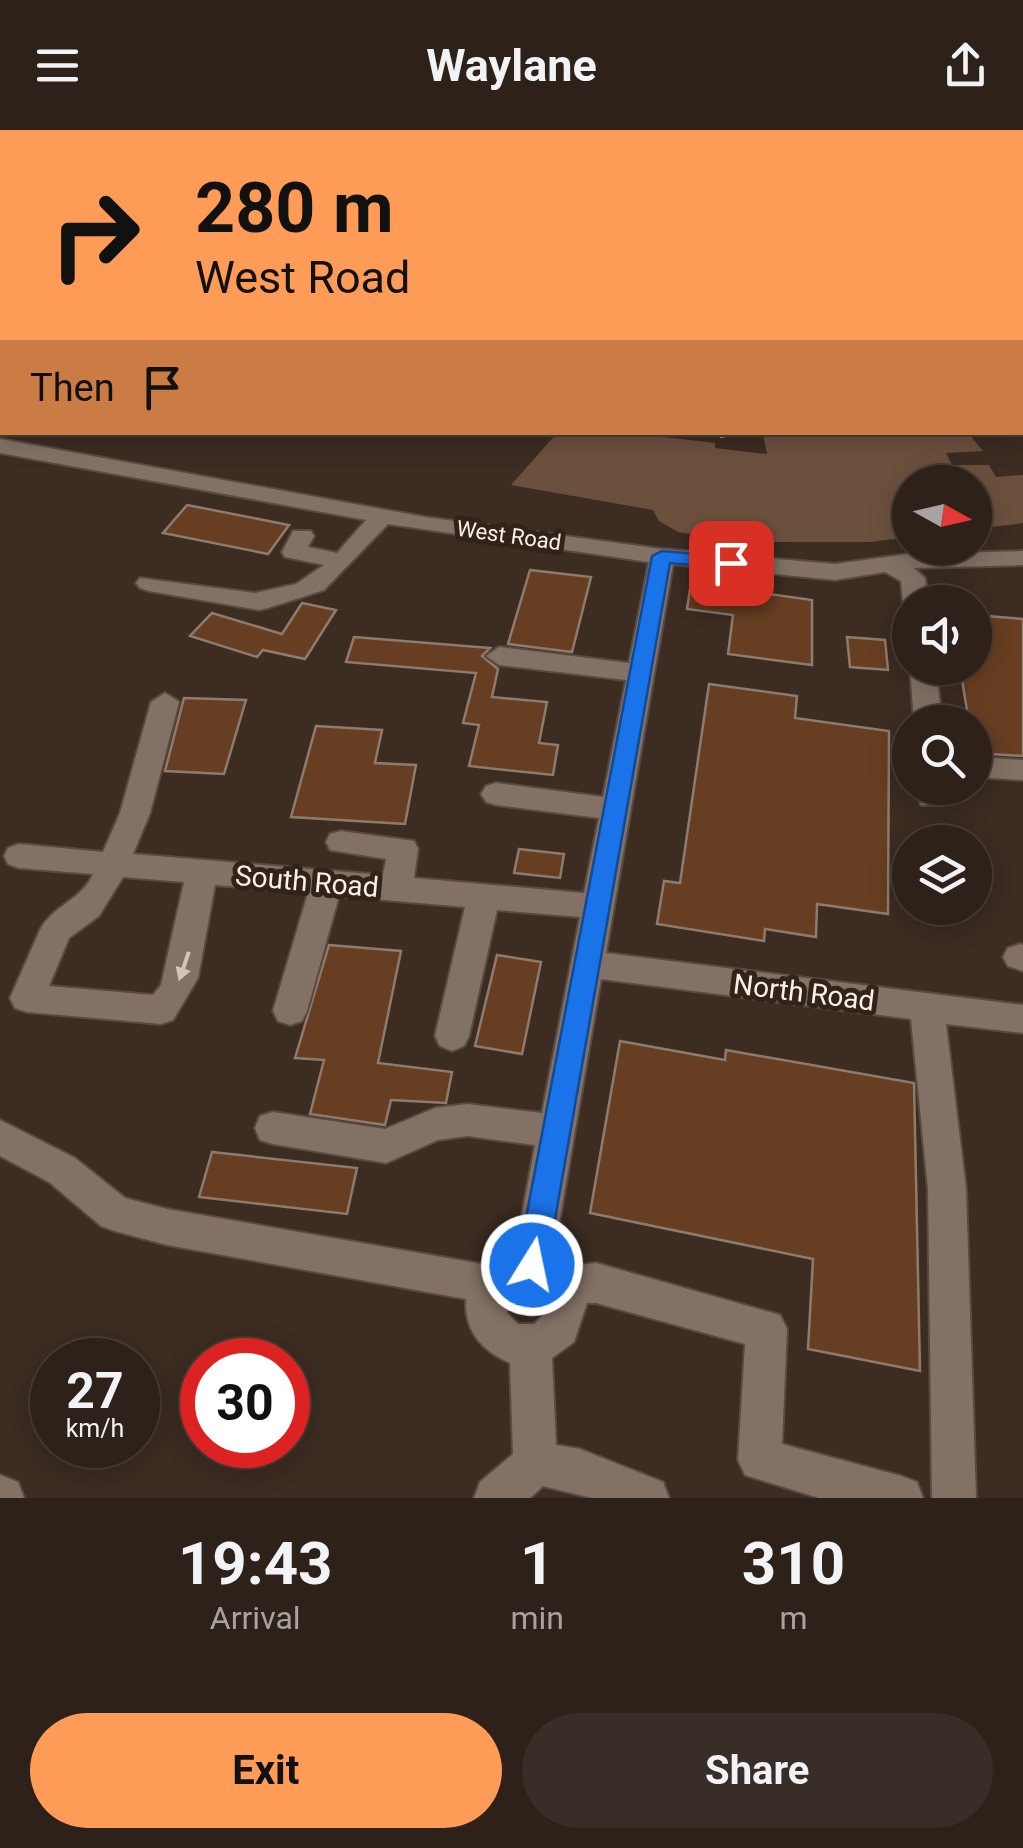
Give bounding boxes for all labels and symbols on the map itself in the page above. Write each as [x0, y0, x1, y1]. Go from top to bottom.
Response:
north arrow [892, 465, 992, 565]
street label: West Road [455, 516, 563, 555]
pin [689, 521, 774, 606]
street label: South Road [234, 859, 380, 904]
one-way arrow [176, 952, 191, 982]
street label: North Road [732, 967, 876, 1018]
position arrow [480, 1213, 584, 1317]
speed limit sign: 30 [180, 1338, 310, 1468]

